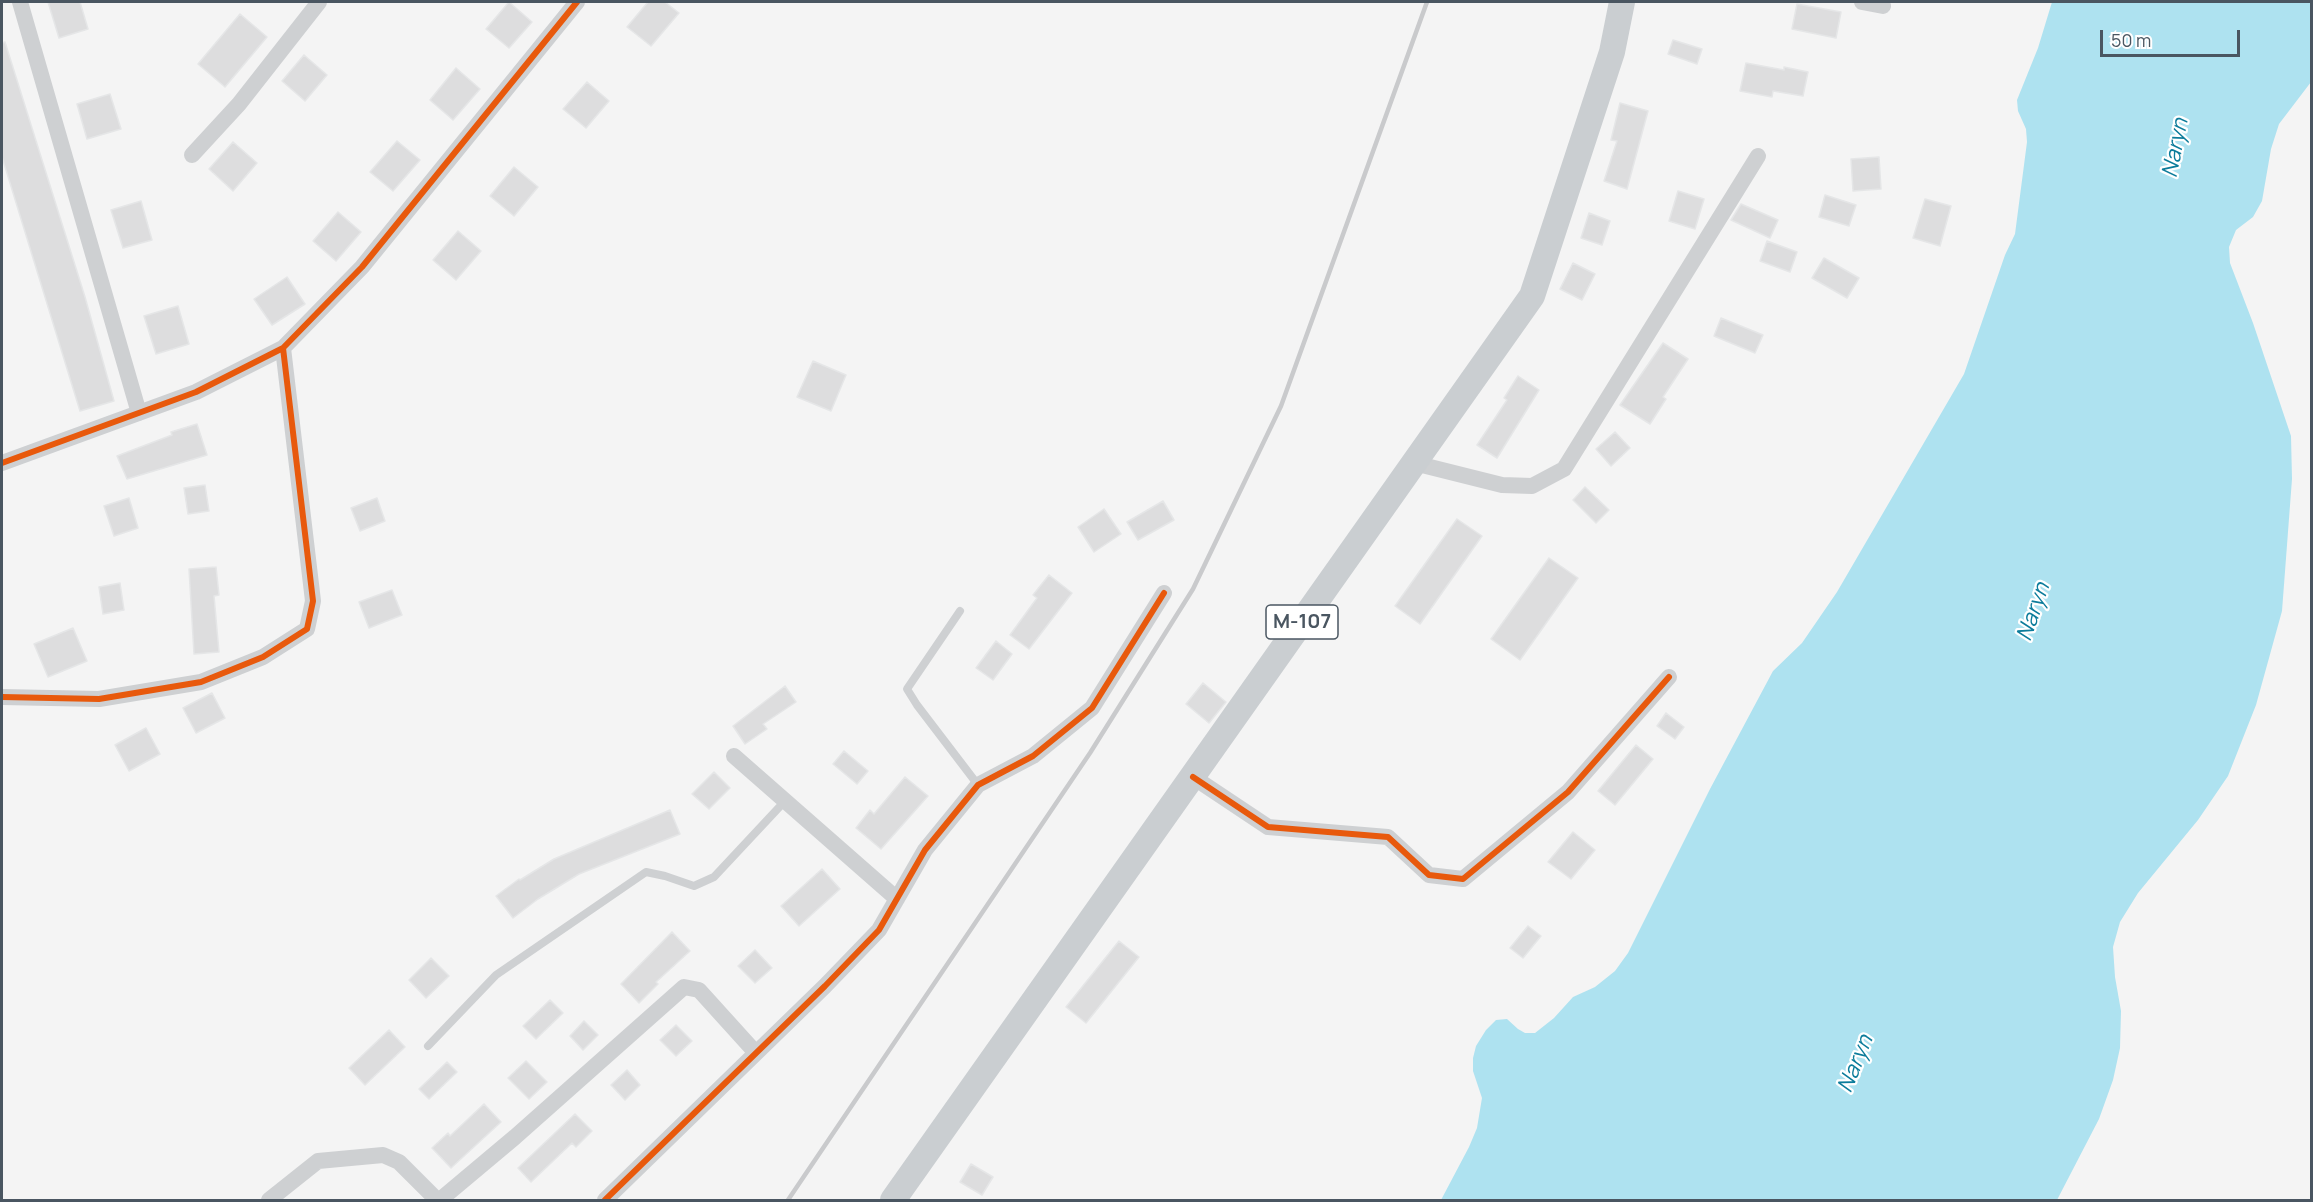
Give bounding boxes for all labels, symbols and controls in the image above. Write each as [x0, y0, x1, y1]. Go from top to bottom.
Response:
scale bar [2103, 18, 2242, 56]
text: 50 m [2111, 28, 2151, 52]
water label: Naryn [2157, 116, 2195, 180]
water label: Naryn [2012, 579, 2056, 645]
road number: М-107 [1266, 605, 1338, 639]
water label: Naryn [1833, 1031, 1879, 1097]

